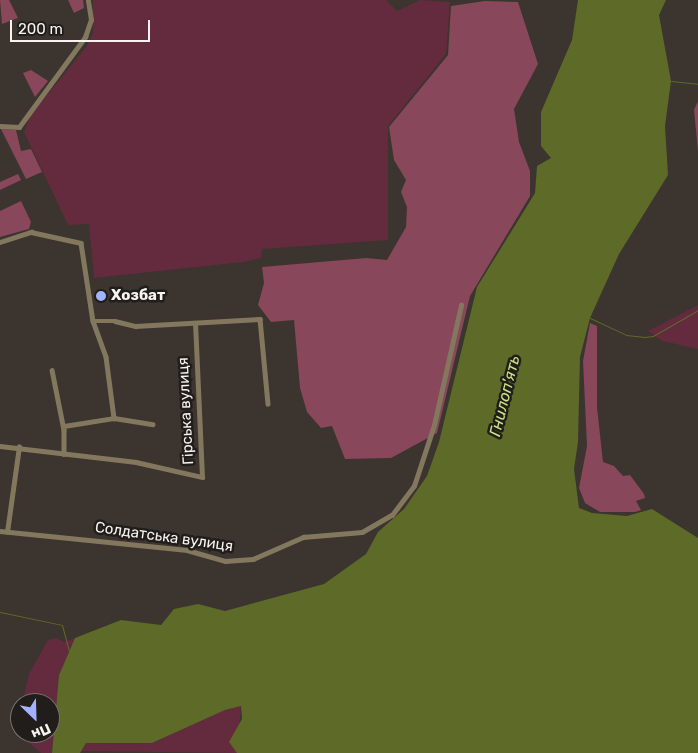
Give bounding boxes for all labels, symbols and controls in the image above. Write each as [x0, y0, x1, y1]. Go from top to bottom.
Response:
scale bar [12, 10, 152, 42]
text: 200 m [18, 20, 63, 38]
place label: Хозбат [111, 287, 165, 305]
marker: Хозбат [95, 290, 107, 302]
water label: Гнилоп'ять [486, 354, 524, 438]
street label: Гірська вулиця [174, 357, 198, 465]
street label: Солдатська вулиця [94, 518, 234, 556]
north arrow [10, 693, 60, 743]
text: Пн [29, 720, 53, 743]

